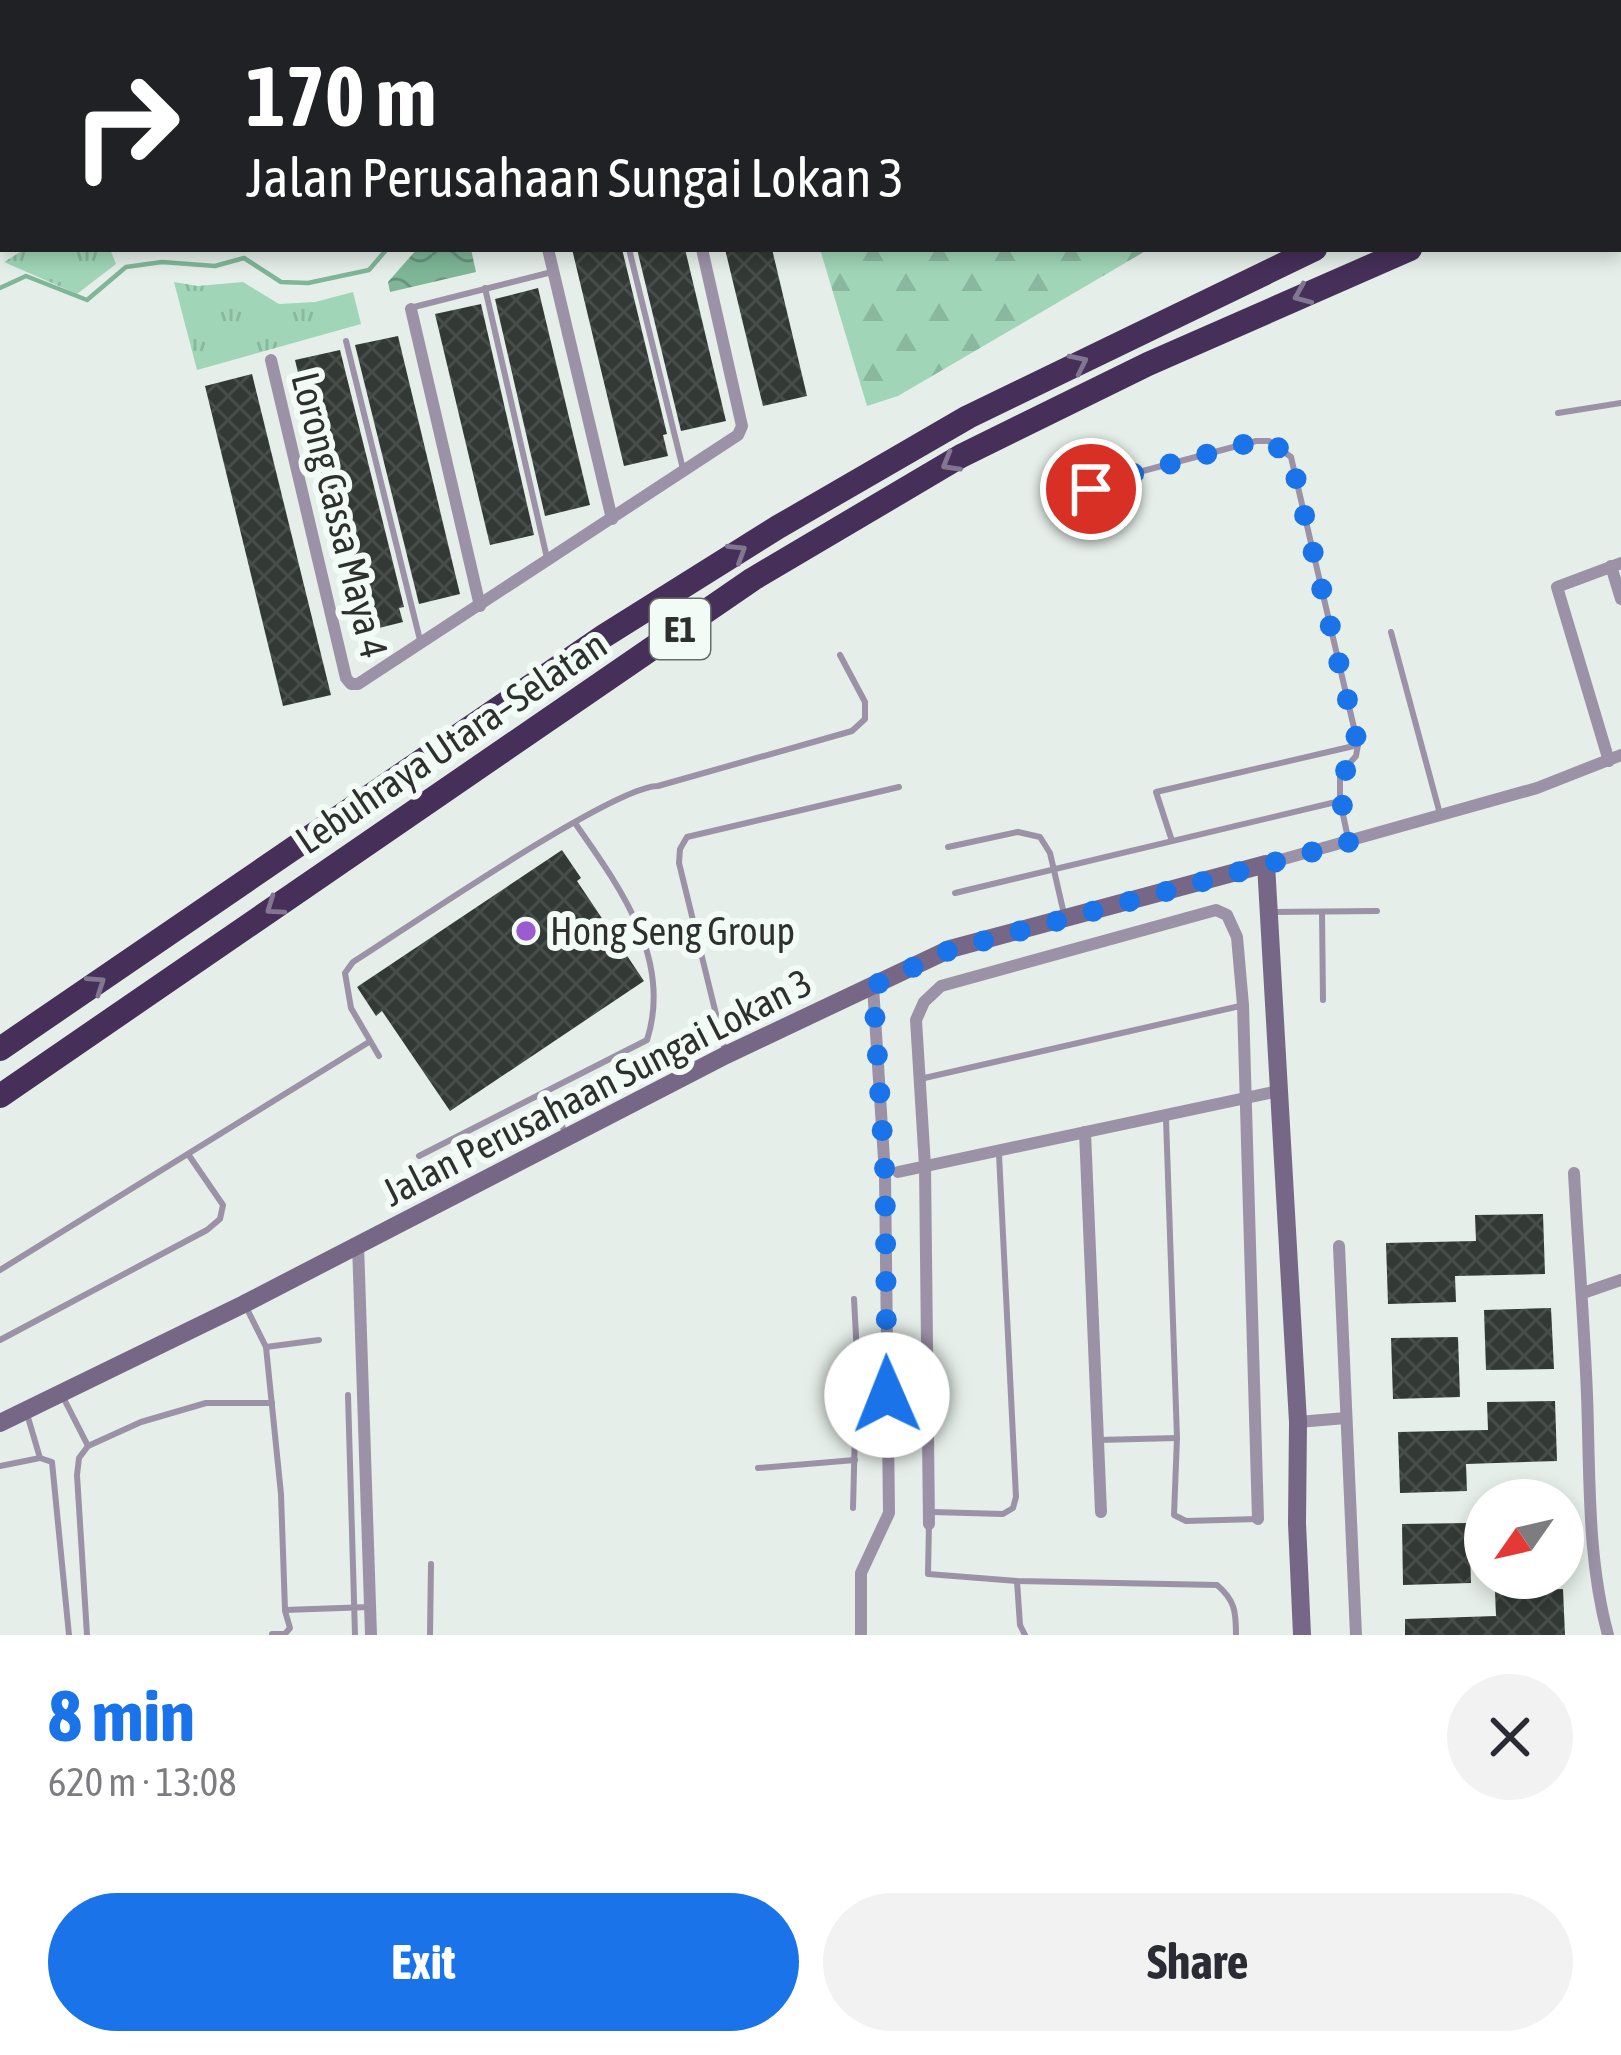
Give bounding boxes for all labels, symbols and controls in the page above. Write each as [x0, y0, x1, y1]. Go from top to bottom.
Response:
icon: right [48, 48, 204, 204]
text: 170 m [246, 48, 436, 144]
text: Jalan Perusahaan Sungai Lokan 3 [246, 147, 904, 208]
one-way arrow [1293, 281, 1314, 305]
one-way arrow [1067, 353, 1088, 377]
street label: Lorong Cassa Maya 4 [283, 368, 397, 662]
pin [1040, 438, 1142, 540]
one-way arrow [942, 449, 963, 472]
icon: arrive [1058, 456, 1124, 522]
one-way arrow [725, 544, 747, 566]
road number: E1 [650, 599, 710, 659]
street label: Lebuhraya Utara–Selatan [288, 622, 614, 862]
one-way arrow [265, 893, 287, 915]
place label: Hong Seng Group [550, 909, 795, 953]
marker: Hong Seng Group [513, 918, 539, 944]
street label: Jalan Perusahaan Sungai Lokan 3 [375, 959, 819, 1215]
one-way arrow [84, 976, 106, 998]
position arrow [824, 1332, 950, 1458]
north arrow [1464, 1479, 1584, 1599]
map controls [1464, 1479, 1584, 1599]
text: 8 min [48, 1674, 195, 1756]
button: close [1447, 1674, 1573, 1800]
text: 620 m · 13:08 [48, 1760, 237, 1804]
button: Exit [48, 1893, 799, 2031]
button: Share [823, 1893, 1573, 2031]

